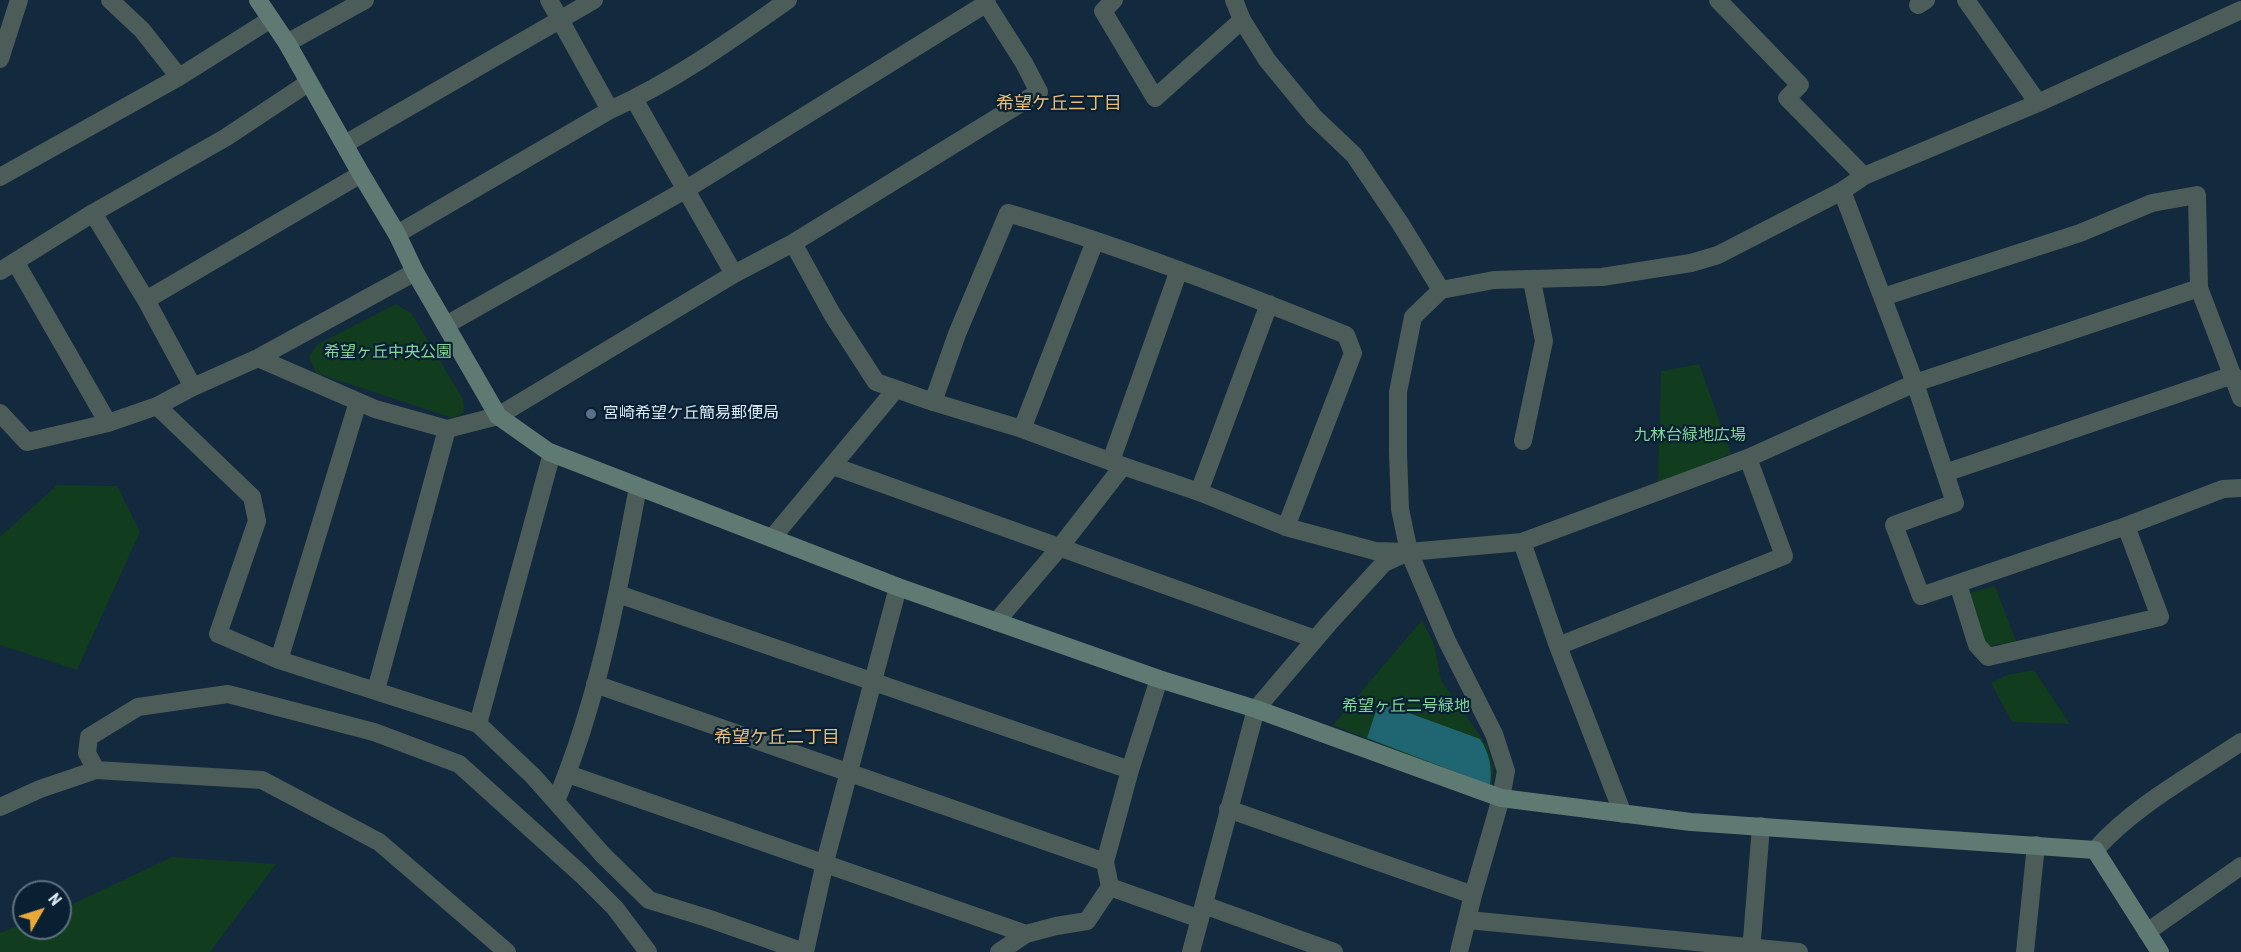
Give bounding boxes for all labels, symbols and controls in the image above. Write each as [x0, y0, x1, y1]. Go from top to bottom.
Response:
district label: 希望ケ丘三丁目 [996, 93, 1122, 115]
park label: 希望ヶ丘中央公園 [324, 343, 452, 363]
place label: 宮崎希望ケ丘簡易郵便局 [603, 404, 779, 424]
marker: 宮崎希望ケ丘簡易郵便局 [584, 407, 598, 421]
park label: 九林台緑地広場 [1634, 426, 1746, 446]
park label: 希望ヶ丘二号緑地 [1342, 697, 1470, 717]
district label: 希望ケ丘二丁目 [714, 727, 840, 749]
north arrow [12, 880, 72, 940]
text: N [44, 890, 65, 909]

